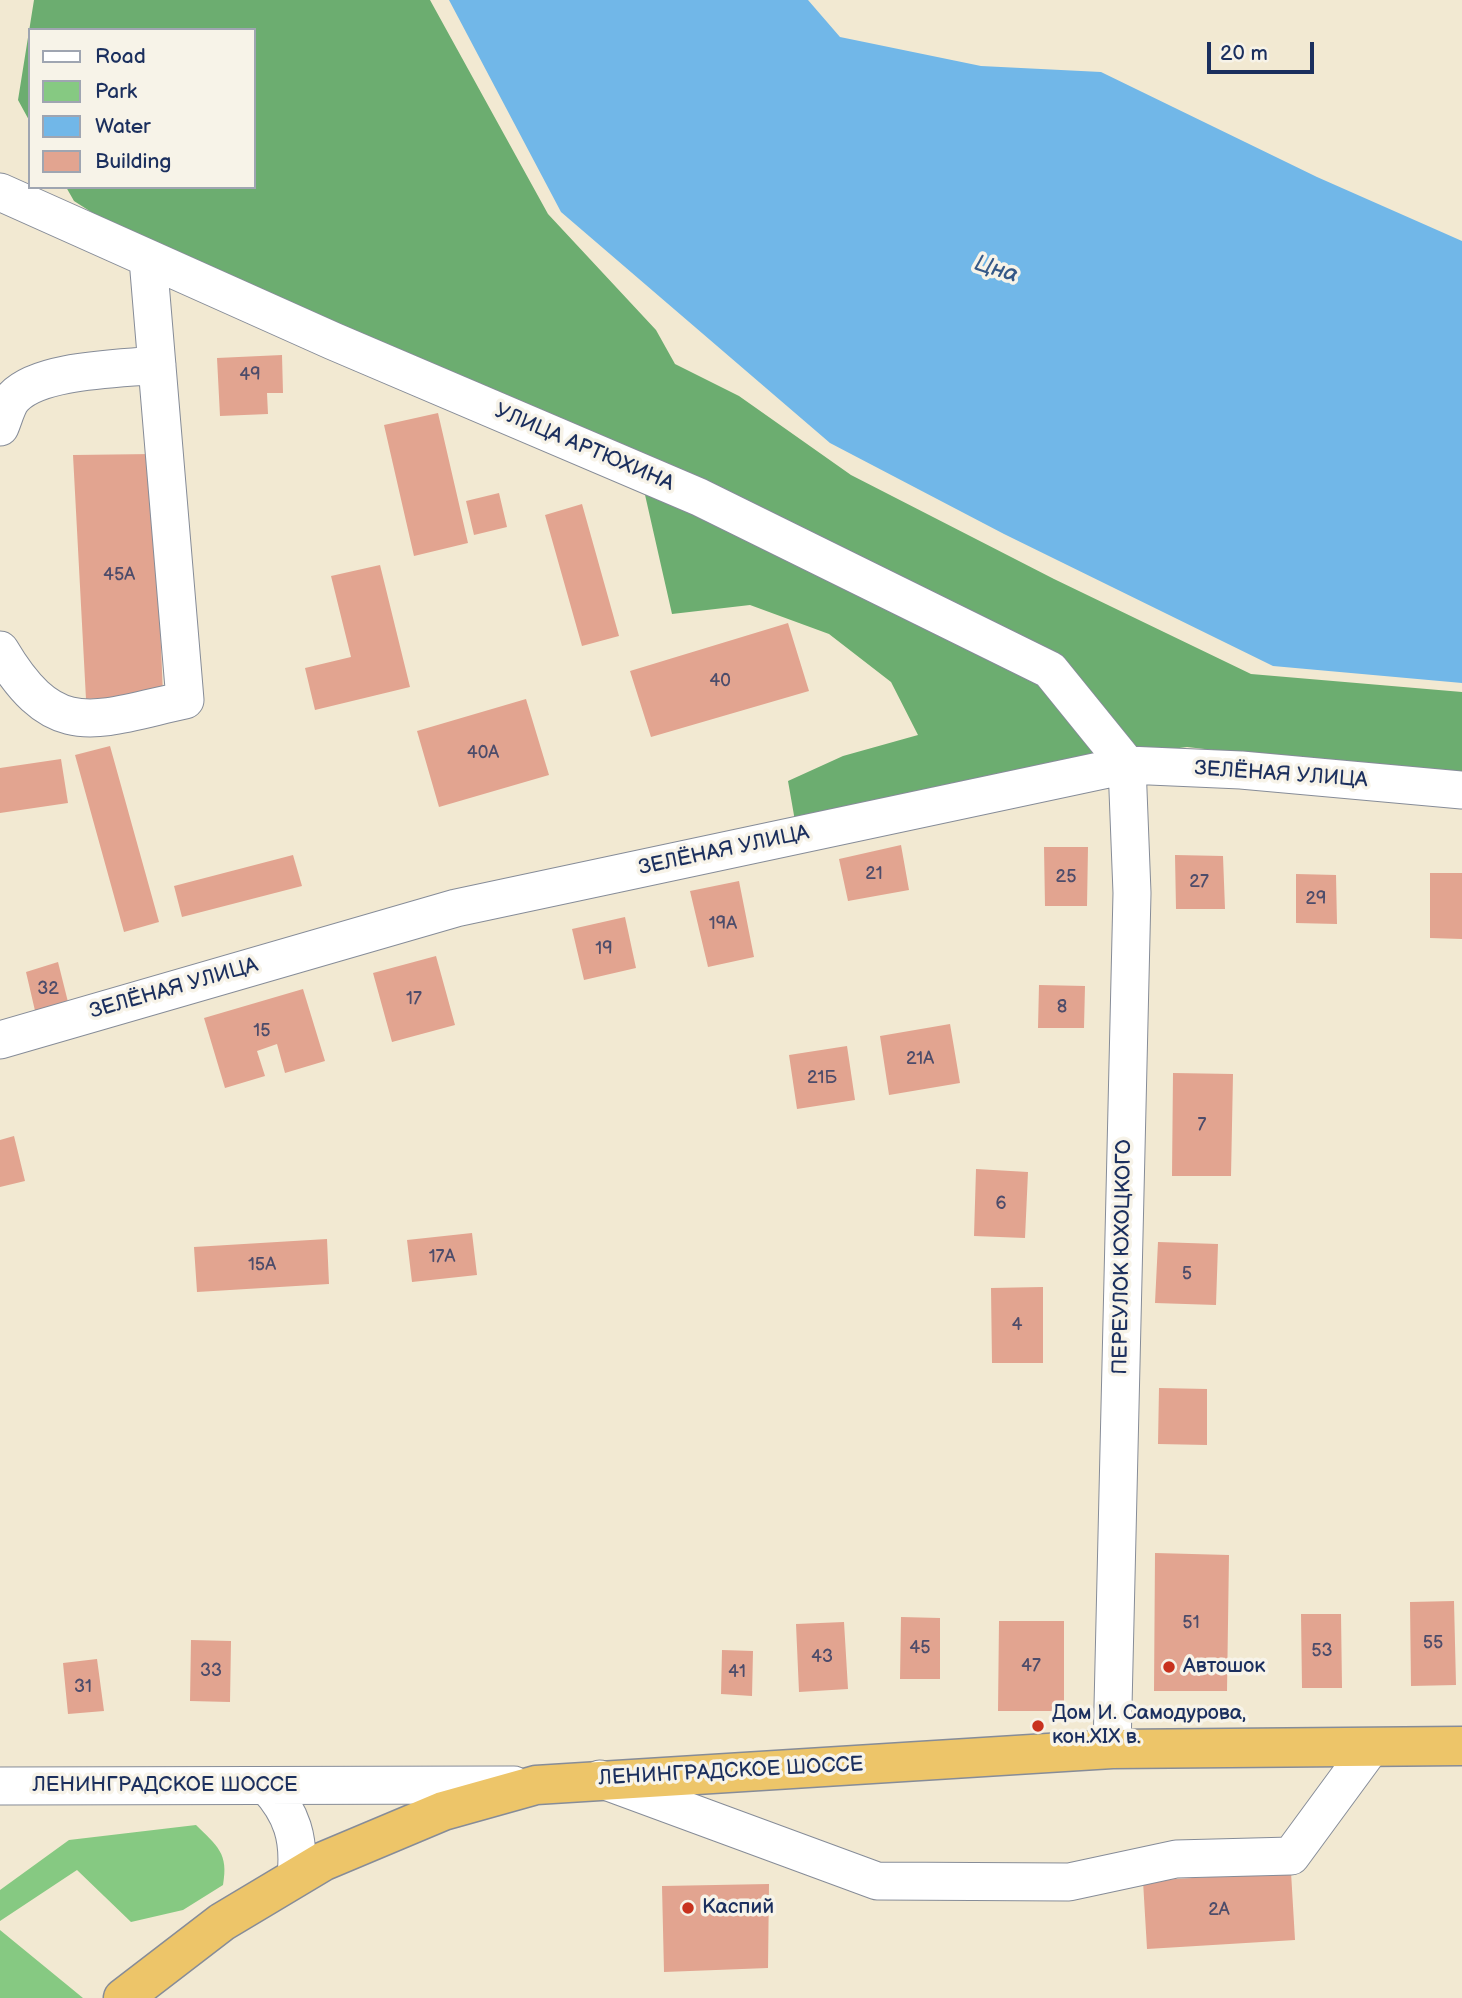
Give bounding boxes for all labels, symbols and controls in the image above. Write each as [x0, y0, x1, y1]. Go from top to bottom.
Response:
legend [28, 28, 256, 189]
scale bar [1210, 28, 1317, 72]
text: 20 m [1220, 41, 1268, 66]
text: Road [95, 44, 146, 69]
text: Park [95, 79, 137, 104]
text: Water [95, 114, 151, 139]
text: Building [95, 149, 171, 174]
water label: Цна [971, 250, 1021, 290]
house number: 49 [239, 364, 261, 386]
street label: УЛИЦА АРТЮХИНА [491, 399, 677, 497]
house number: 45А [103, 564, 135, 586]
house number: 40 [709, 670, 731, 692]
house number: 40А [467, 742, 499, 764]
street label: ЗЕЛЁНАЯ УЛИЦА [1194, 756, 1368, 794]
street label: ЗЕЛЁНАЯ УЛИЦА [636, 821, 812, 881]
house number: 21 [865, 863, 883, 885]
house number: 25 [1056, 866, 1076, 888]
house number: 27 [1189, 871, 1209, 893]
house number: 29 [1305, 888, 1327, 910]
house number: 19А [709, 913, 737, 935]
house number: 19 [595, 938, 613, 960]
street label: ЗЕЛЁНАЯ УЛИЦА [87, 953, 261, 1025]
house number: 32 [37, 978, 59, 1000]
house number: 17 [406, 988, 422, 1010]
house number: 8 [1057, 996, 1067, 1018]
house number: 15 [253, 1020, 271, 1042]
house number: 21А [906, 1048, 934, 1070]
house number: 21Б [807, 1067, 837, 1089]
house number: 7 [1198, 1114, 1206, 1136]
street label: ПЕРЕУЛОК ЮХОЦКОГО [1108, 1139, 1138, 1375]
house number: 6 [996, 1193, 1006, 1215]
house number: 17А [429, 1246, 455, 1268]
house number: 15А [248, 1254, 276, 1276]
house number: 5 [1182, 1263, 1192, 1285]
house number: 4 [1012, 1314, 1022, 1336]
house number: 51 [1182, 1612, 1200, 1634]
house number: 55 [1423, 1632, 1443, 1654]
house number: 45 [909, 1637, 931, 1659]
house number: 53 [1311, 1640, 1333, 1662]
house number: 43 [811, 1646, 833, 1668]
place label: Автошок [1183, 1654, 1265, 1680]
house number: 47 [1021, 1655, 1041, 1677]
marker: Автошок [1161, 1659, 1177, 1675]
house number: 33 [200, 1660, 222, 1682]
house number: 41 [728, 1661, 746, 1683]
house number: 31 [74, 1676, 92, 1698]
place label: Дом И. Самодурова, кон.XIX в. [1052, 1701, 1246, 1751]
marker: Дом И. Самодурова, кон.XIX в. [1030, 1718, 1046, 1734]
street label: ЛЕНИНГРАДСКОЕ ШОССЕ [598, 1752, 864, 1792]
street label: ЛЕНИНГРАДСКОЕ ШОССЕ [32, 1773, 298, 1799]
place label: Каспий [702, 1895, 774, 1921]
house number: 2А [1208, 1899, 1230, 1921]
marker: Каспий [680, 1900, 696, 1916]

